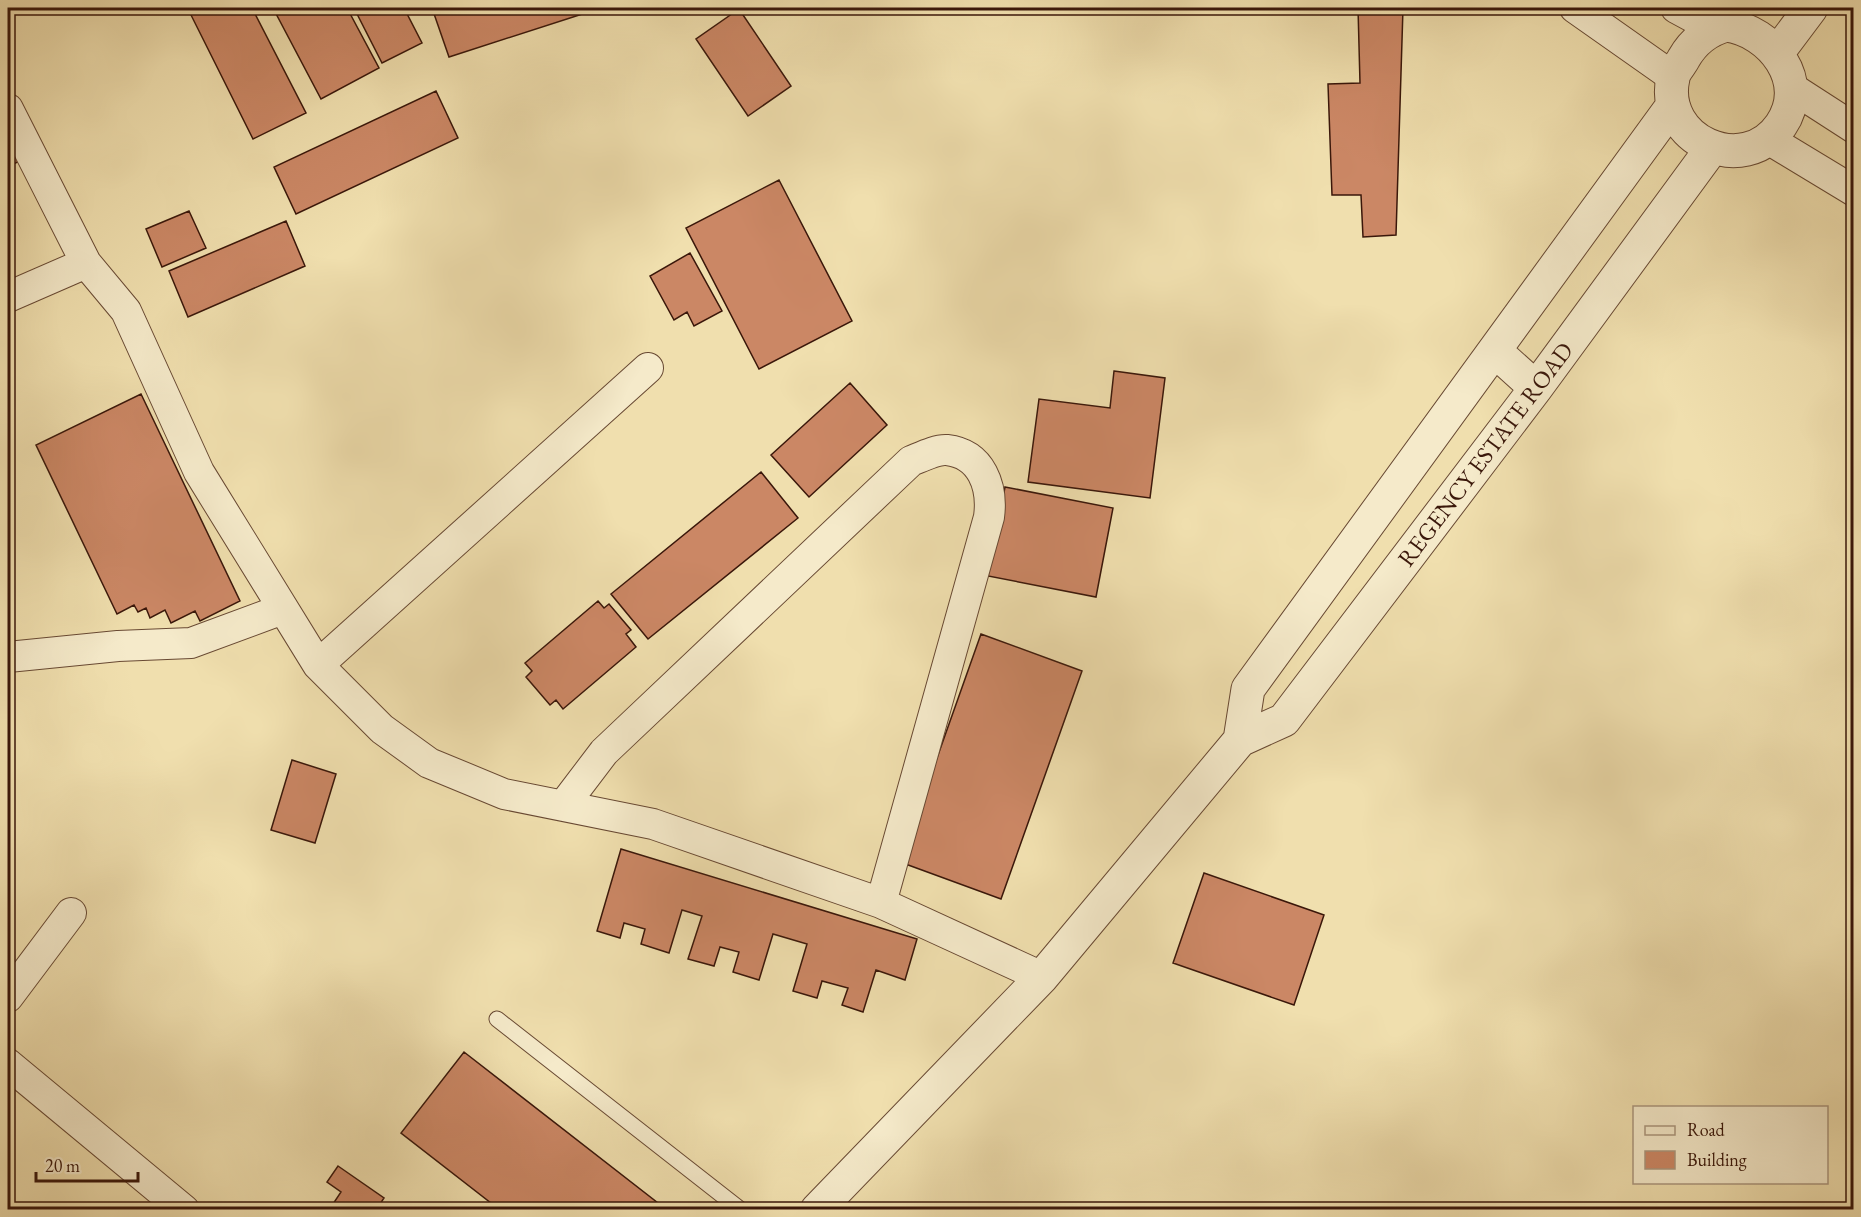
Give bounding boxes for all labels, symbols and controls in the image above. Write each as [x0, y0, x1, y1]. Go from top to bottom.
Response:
street label: REGENCY ESTATE ROAD [1390, 336, 1580, 572]
legend [1633, 1106, 1828, 1184]
text: Road [1687, 1118, 1726, 1141]
scale bar [36, 1145, 138, 1183]
text: Building [1687, 1148, 1747, 1171]
text: 20 m [45, 1154, 80, 1177]

